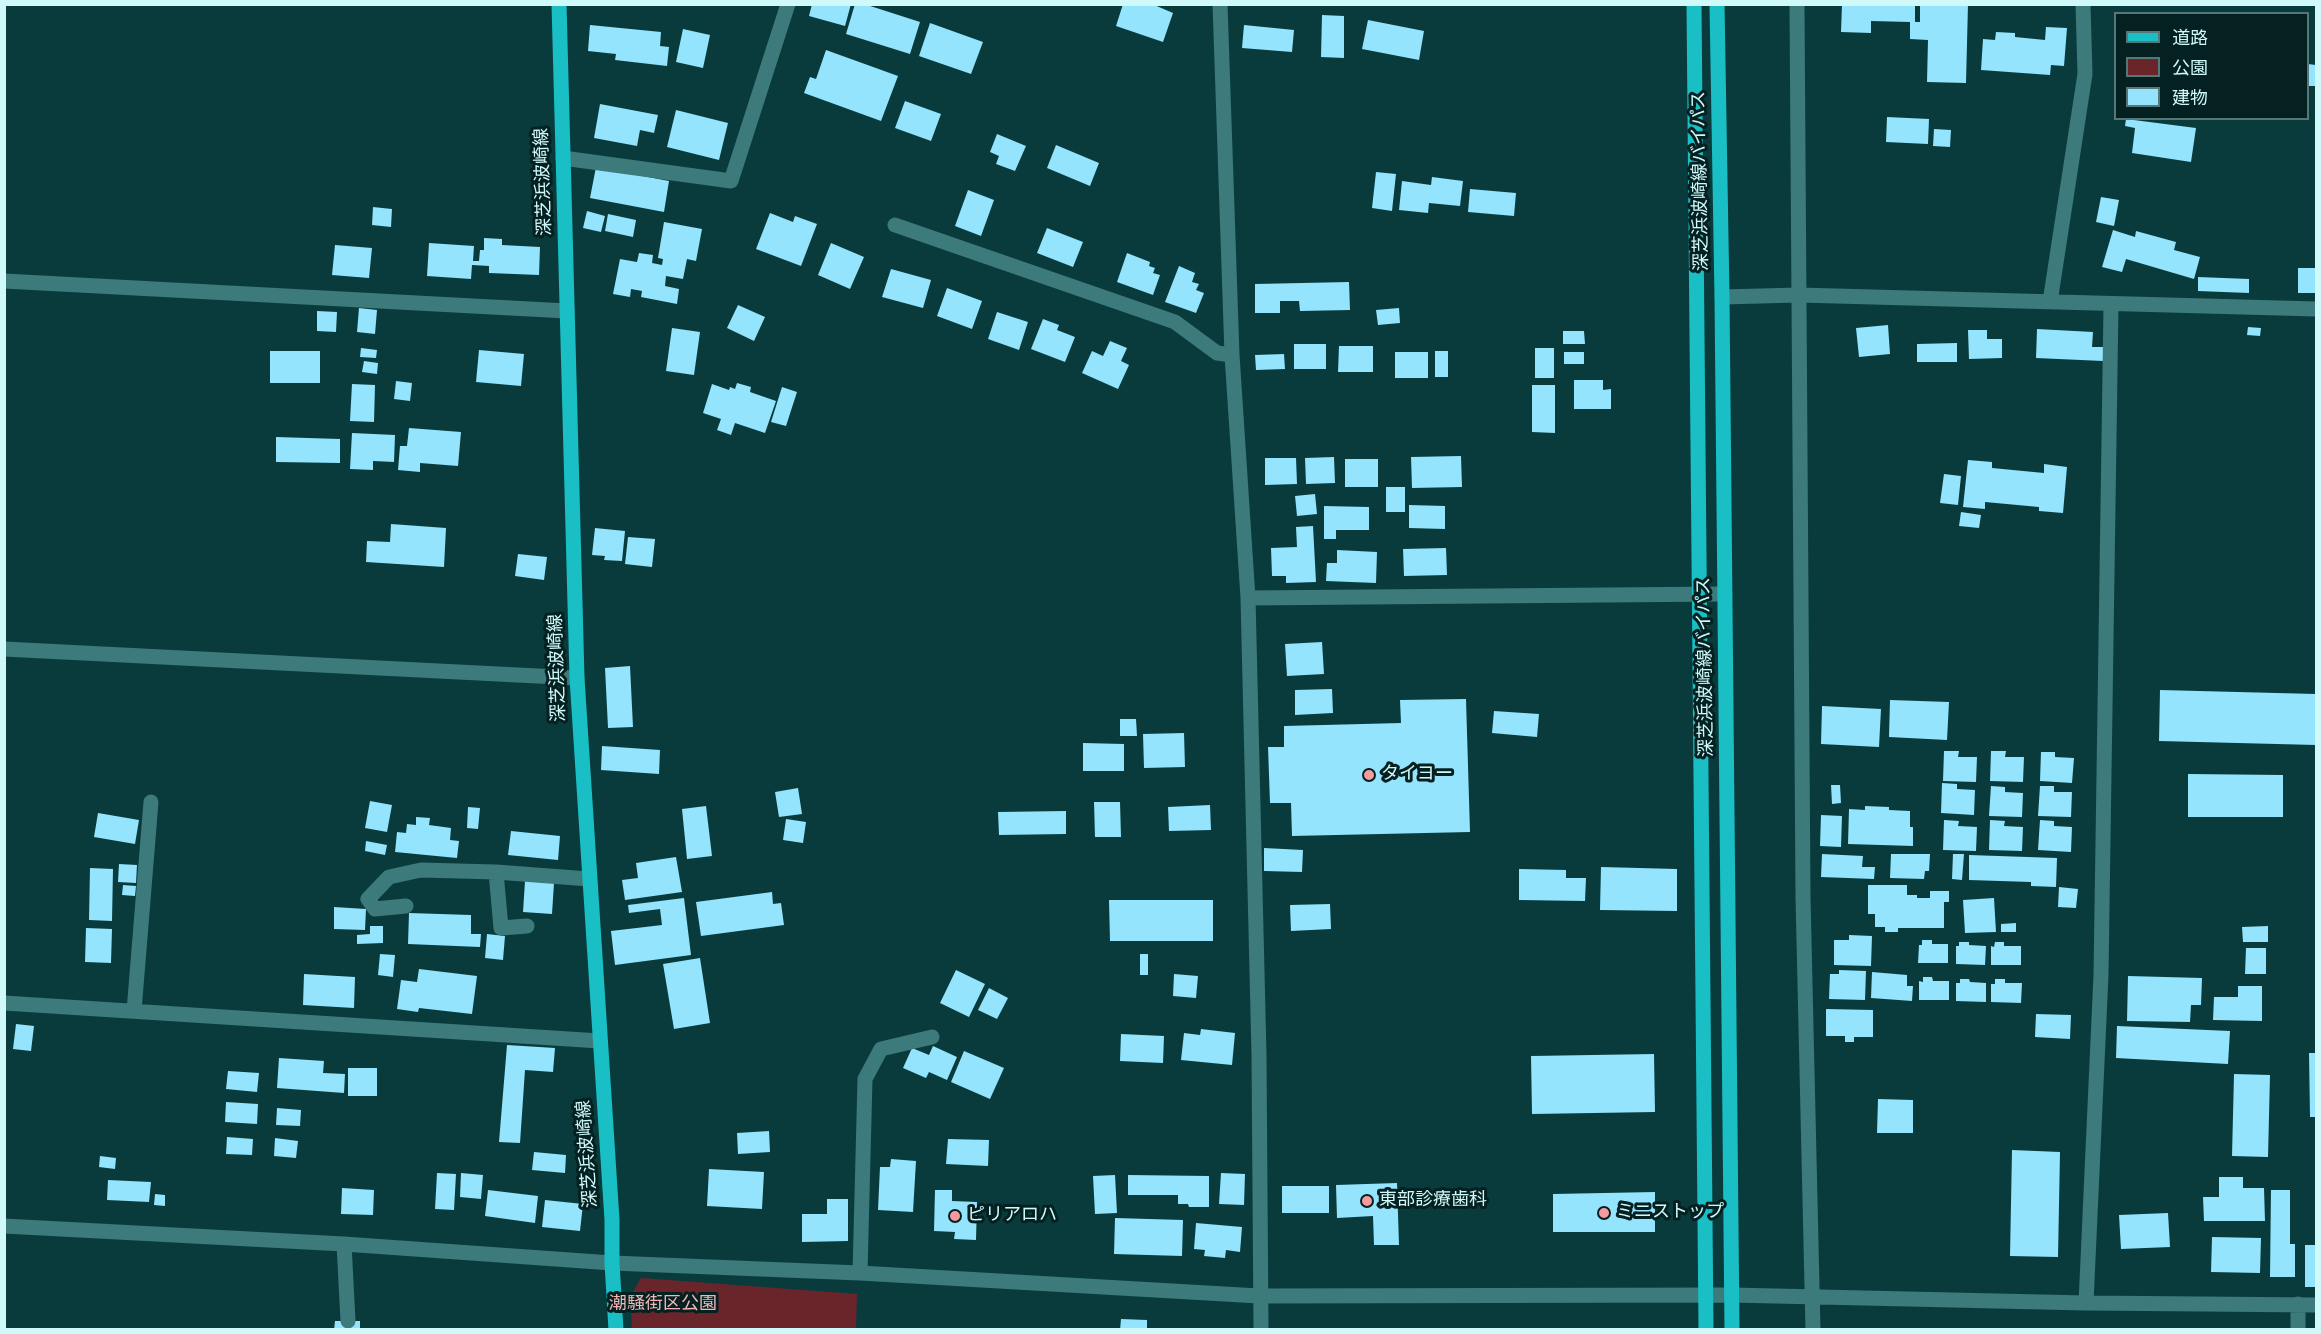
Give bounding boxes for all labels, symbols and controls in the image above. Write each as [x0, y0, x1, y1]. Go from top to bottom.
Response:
legend [2114, 12, 2309, 120]
text: 道路 [2172, 24, 2208, 51]
text: 公園 [2172, 54, 2208, 81]
text: 建物 [2172, 84, 2208, 111]
street label: 深芝浜波崎線バイパス [1689, 91, 1713, 271]
street label: 深芝浜波崎線 [531, 128, 557, 236]
street label: 深芝浜波崎線バイパス [1694, 577, 1718, 757]
street label: 深芝浜波崎線 [545, 614, 571, 722]
place label: タイヨー [1381, 764, 1453, 786]
marker: タイヨー [1362, 768, 1376, 782]
street label: 深芝浜波崎線 [573, 1099, 603, 1209]
place label: 東部診療歯科 [1379, 1190, 1487, 1212]
marker: 東部診療歯科 [1360, 1194, 1374, 1208]
place label: ミニストップ [1616, 1202, 1724, 1224]
place label: ピリアロハ [967, 1205, 1057, 1227]
marker: ミニストップ [1597, 1206, 1611, 1220]
marker: ピリアロハ [948, 1209, 962, 1223]
park label: 潮騒街区公園 [609, 1294, 717, 1316]

